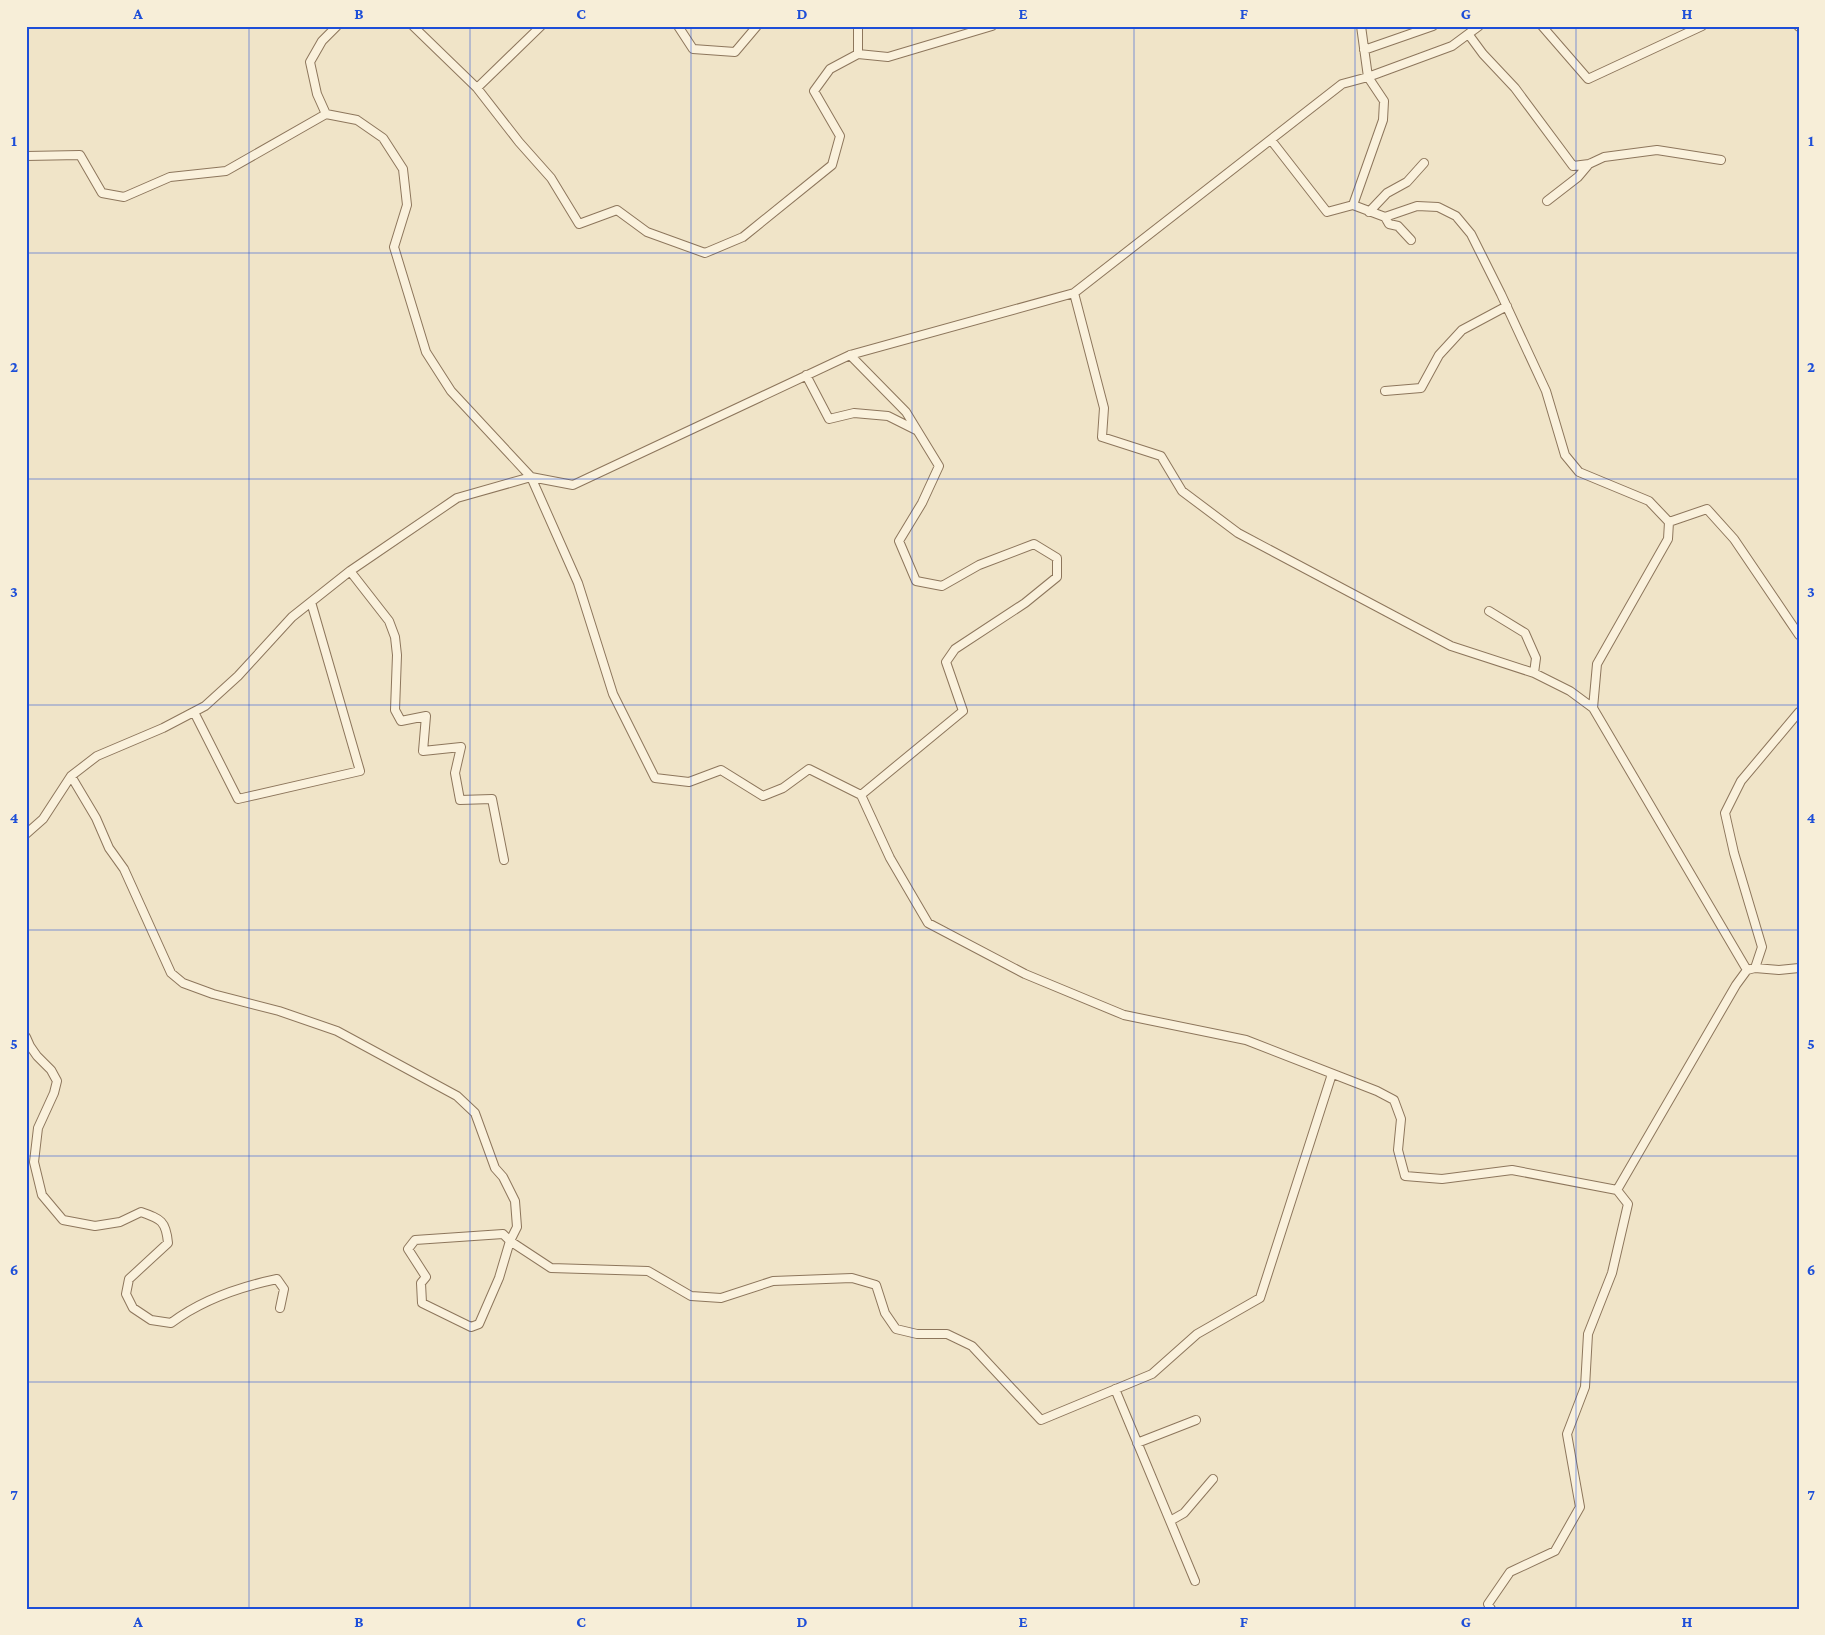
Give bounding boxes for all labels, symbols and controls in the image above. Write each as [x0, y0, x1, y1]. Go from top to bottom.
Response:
text: A [132, 5, 143, 22]
text: B [354, 5, 364, 22]
text: C [576, 5, 586, 22]
text: D [796, 5, 808, 22]
text: E [1018, 5, 1028, 22]
text: F [1240, 5, 1249, 22]
text: G [1461, 5, 1471, 22]
text: H [1682, 5, 1693, 22]
text: 1 [11, 132, 17, 149]
text: 1 [1808, 132, 1814, 149]
text: 2 [10, 358, 18, 375]
text: 2 [1807, 358, 1815, 375]
text: 3 [10, 583, 18, 600]
text: 3 [1807, 583, 1815, 600]
text: 4 [10, 809, 19, 826]
text: 4 [1807, 809, 1816, 826]
text: 5 [10, 1035, 18, 1052]
text: 5 [1807, 1035, 1815, 1052]
text: 6 [10, 1261, 18, 1278]
text: 6 [1807, 1261, 1815, 1278]
text: 7 [10, 1486, 18, 1503]
text: 7 [1807, 1486, 1815, 1503]
text: A [132, 1613, 143, 1630]
text: B [354, 1613, 364, 1630]
text: C [576, 1613, 586, 1630]
text: D [796, 1613, 808, 1630]
text: E [1018, 1613, 1028, 1630]
text: F [1240, 1613, 1249, 1630]
text: G [1461, 1613, 1471, 1630]
text: H [1682, 1613, 1693, 1630]

